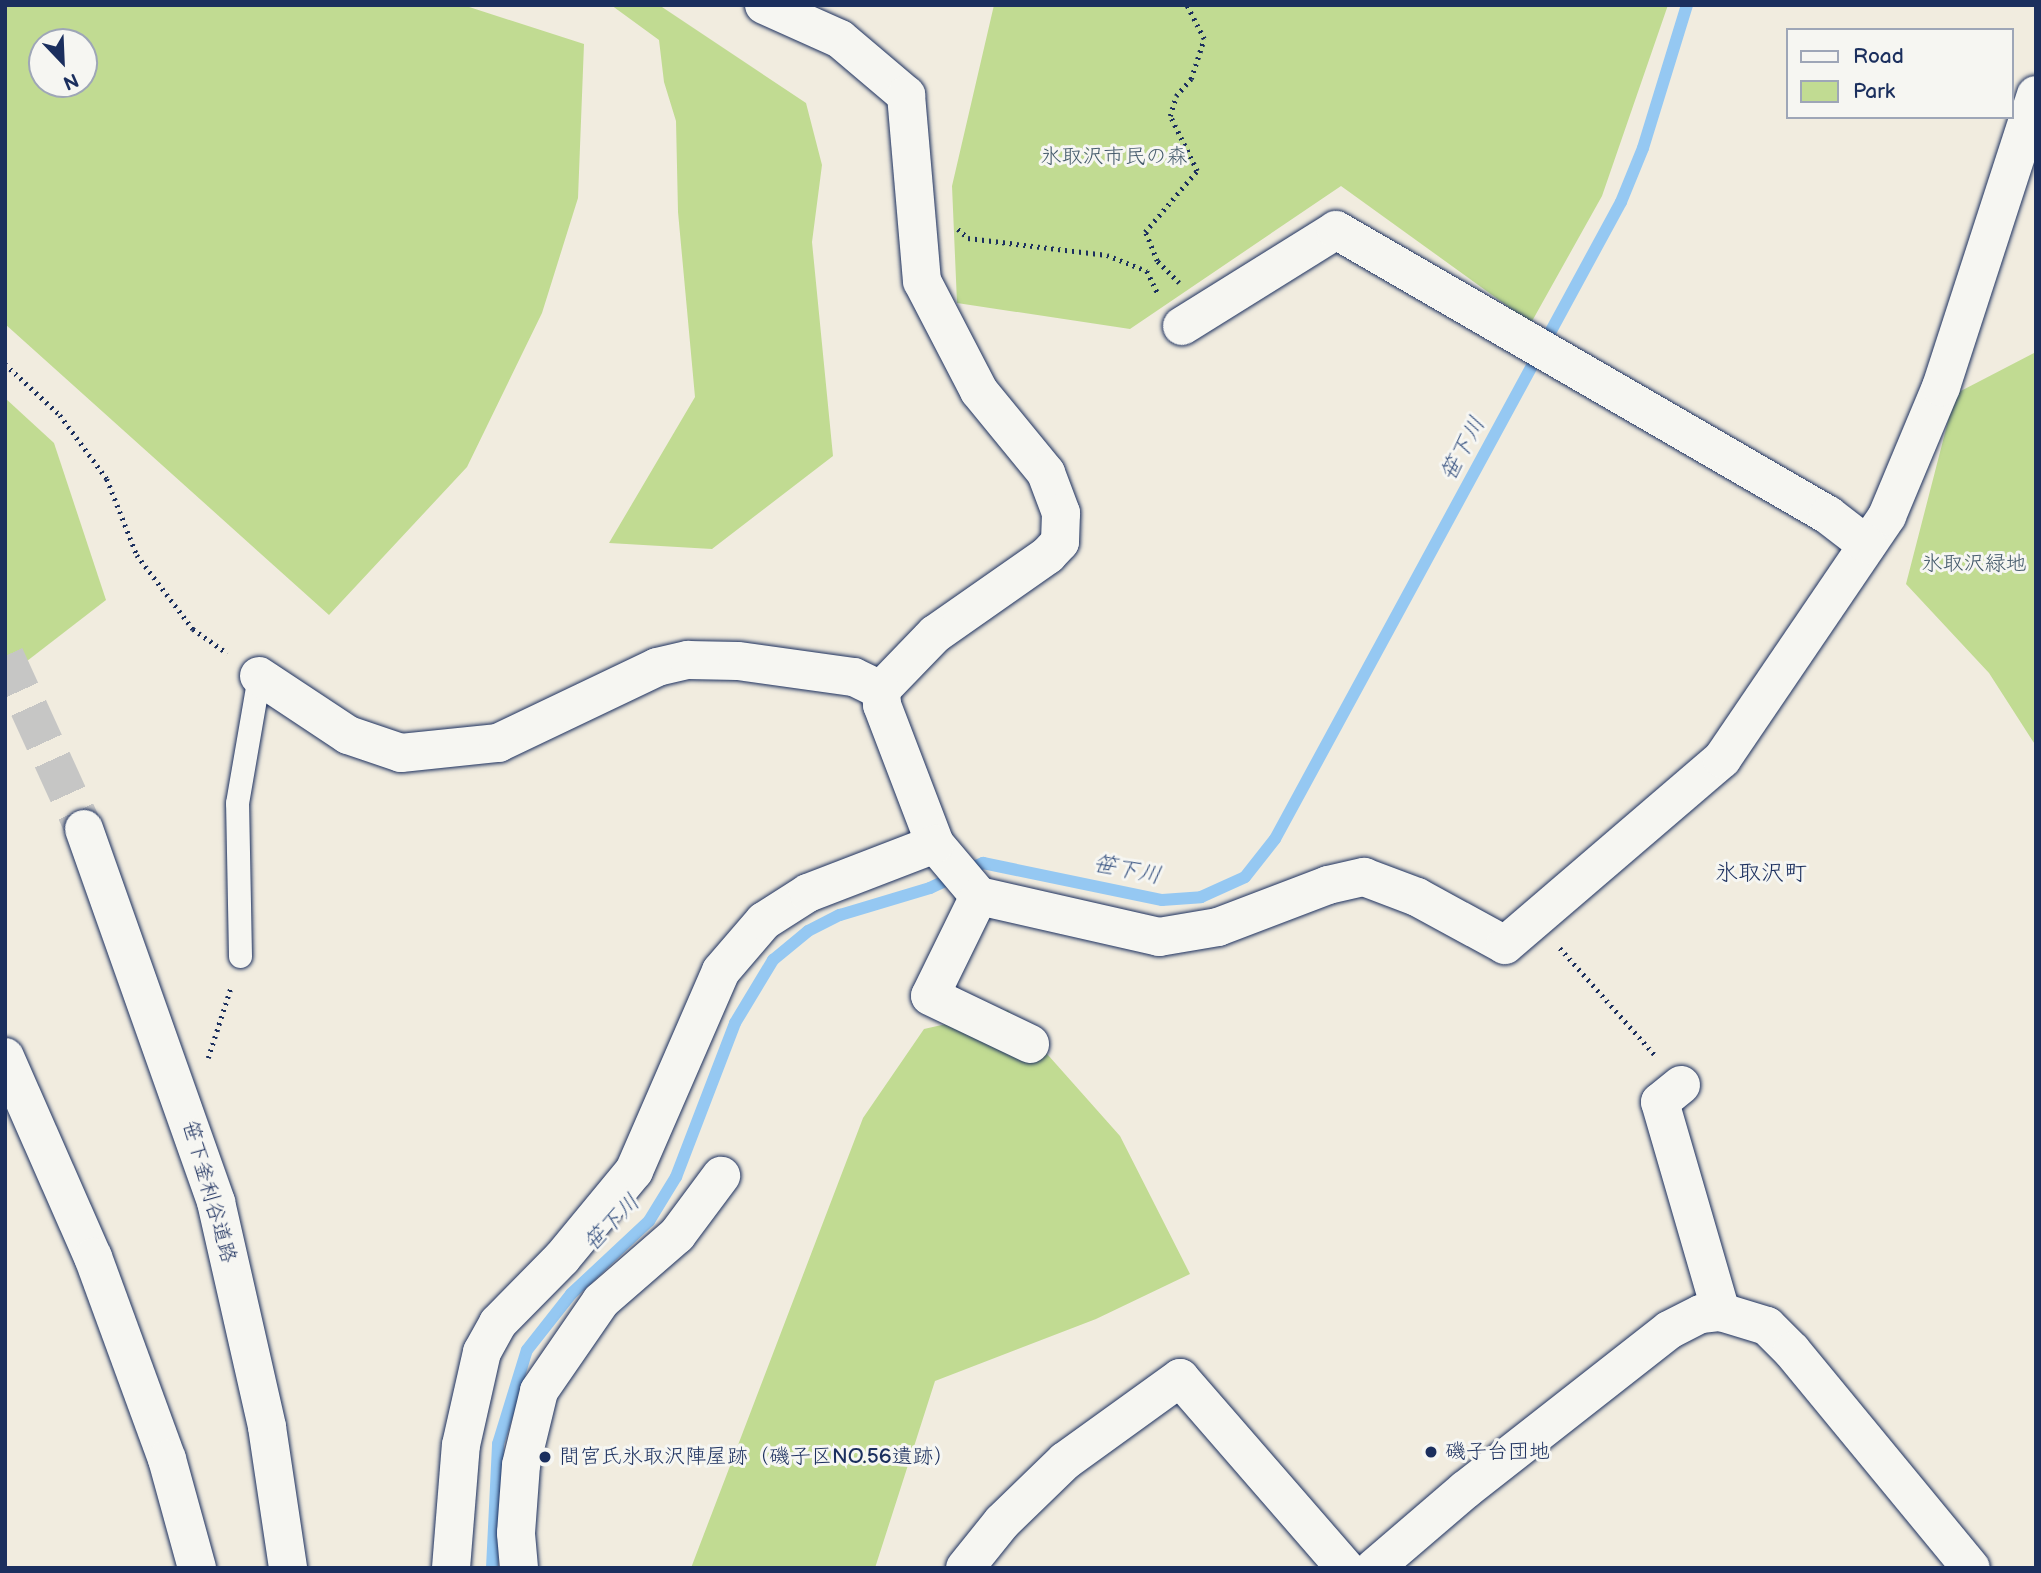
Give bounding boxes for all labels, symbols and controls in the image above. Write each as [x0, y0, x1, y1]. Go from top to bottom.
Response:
north arrow [28, 28, 98, 98]
legend [1786, 28, 2013, 119]
text: Road [1853, 44, 1904, 69]
text: N [60, 68, 82, 94]
text: Park [1853, 79, 1895, 104]
park label: 氷取沢市民の森 [1041, 144, 1187, 170]
water label: 笹下川 [1435, 412, 1491, 486]
park label: 氷取沢緑地 [1922, 551, 2026, 577]
water label: 笹下川 [1091, 850, 1163, 890]
district label: 氷取沢町 [1715, 859, 1807, 887]
street label: 笹下釜利谷道路 [177, 1118, 241, 1266]
water label: 笹下川 [578, 1189, 646, 1257]
place label: 磯子台団地 [1445, 1439, 1550, 1465]
place label: 間宮氏氷取沢陣屋跡（磯子区NO.56遺跡） [559, 1444, 954, 1470]
marker: 磯子台団地 [1423, 1444, 1439, 1460]
marker: 間宮氏氷取沢陣屋跡（磯子区NO.56遺跡） [537, 1449, 553, 1465]

